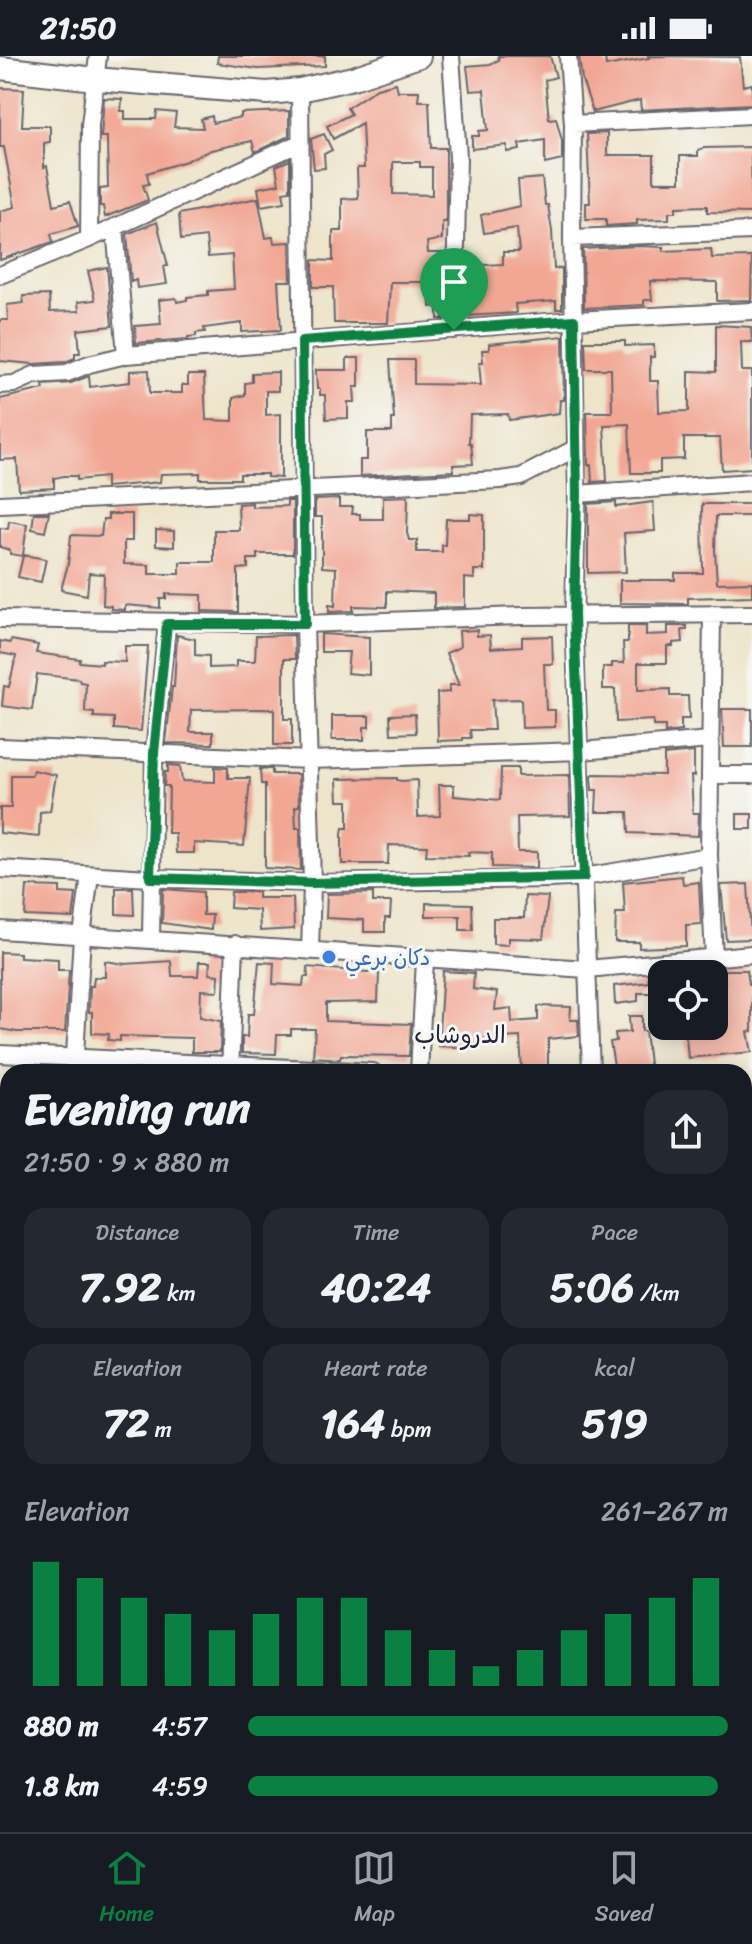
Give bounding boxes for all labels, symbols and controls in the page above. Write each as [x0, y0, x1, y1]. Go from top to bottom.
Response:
text: 21:50 [40, 1, 117, 55]
pin [420, 248, 488, 330]
icon: arrive [432, 260, 476, 304]
place label: دكان برعي [345, 938, 430, 977]
marker: دكان برعي [320, 948, 338, 966]
map controls [648, 960, 728, 1040]
button: locate [648, 960, 728, 1040]
district label: الدروشاب [414, 1014, 506, 1056]
text: Evening run [24, 1070, 250, 1148]
button: share [644, 1090, 728, 1174]
text: 21:50 · 9 × 880 m [24, 1139, 229, 1185]
text: Distance [96, 1213, 179, 1252]
text: Time [353, 1213, 399, 1252]
text: Pace [591, 1213, 638, 1252]
text: 7.92 [79, 1252, 161, 1323]
text: 40:24 [321, 1252, 431, 1323]
text: 5:06 [550, 1252, 634, 1323]
text: km [161, 1274, 196, 1313]
text: /km [634, 1274, 680, 1313]
text: Elevation [93, 1349, 182, 1388]
text: Heart rate [324, 1349, 428, 1388]
text: kcal [595, 1349, 635, 1388]
text: 72 [103, 1388, 149, 1459]
text: 164 [320, 1388, 385, 1459]
text: 519 [582, 1388, 648, 1459]
text: m [149, 1410, 172, 1449]
text: bpm [385, 1410, 432, 1449]
text: Elevation [24, 1488, 129, 1534]
text: 261–267 m [601, 1488, 728, 1534]
text: 880 m [24, 1703, 99, 1749]
text: 4:57 [152, 1703, 207, 1749]
text: 1.8 km [24, 1763, 99, 1809]
text: 4:59 [152, 1763, 208, 1809]
tab: Home [99, 1846, 154, 1933]
tab: Map [352, 1846, 396, 1933]
tab: Saved [595, 1846, 653, 1933]

